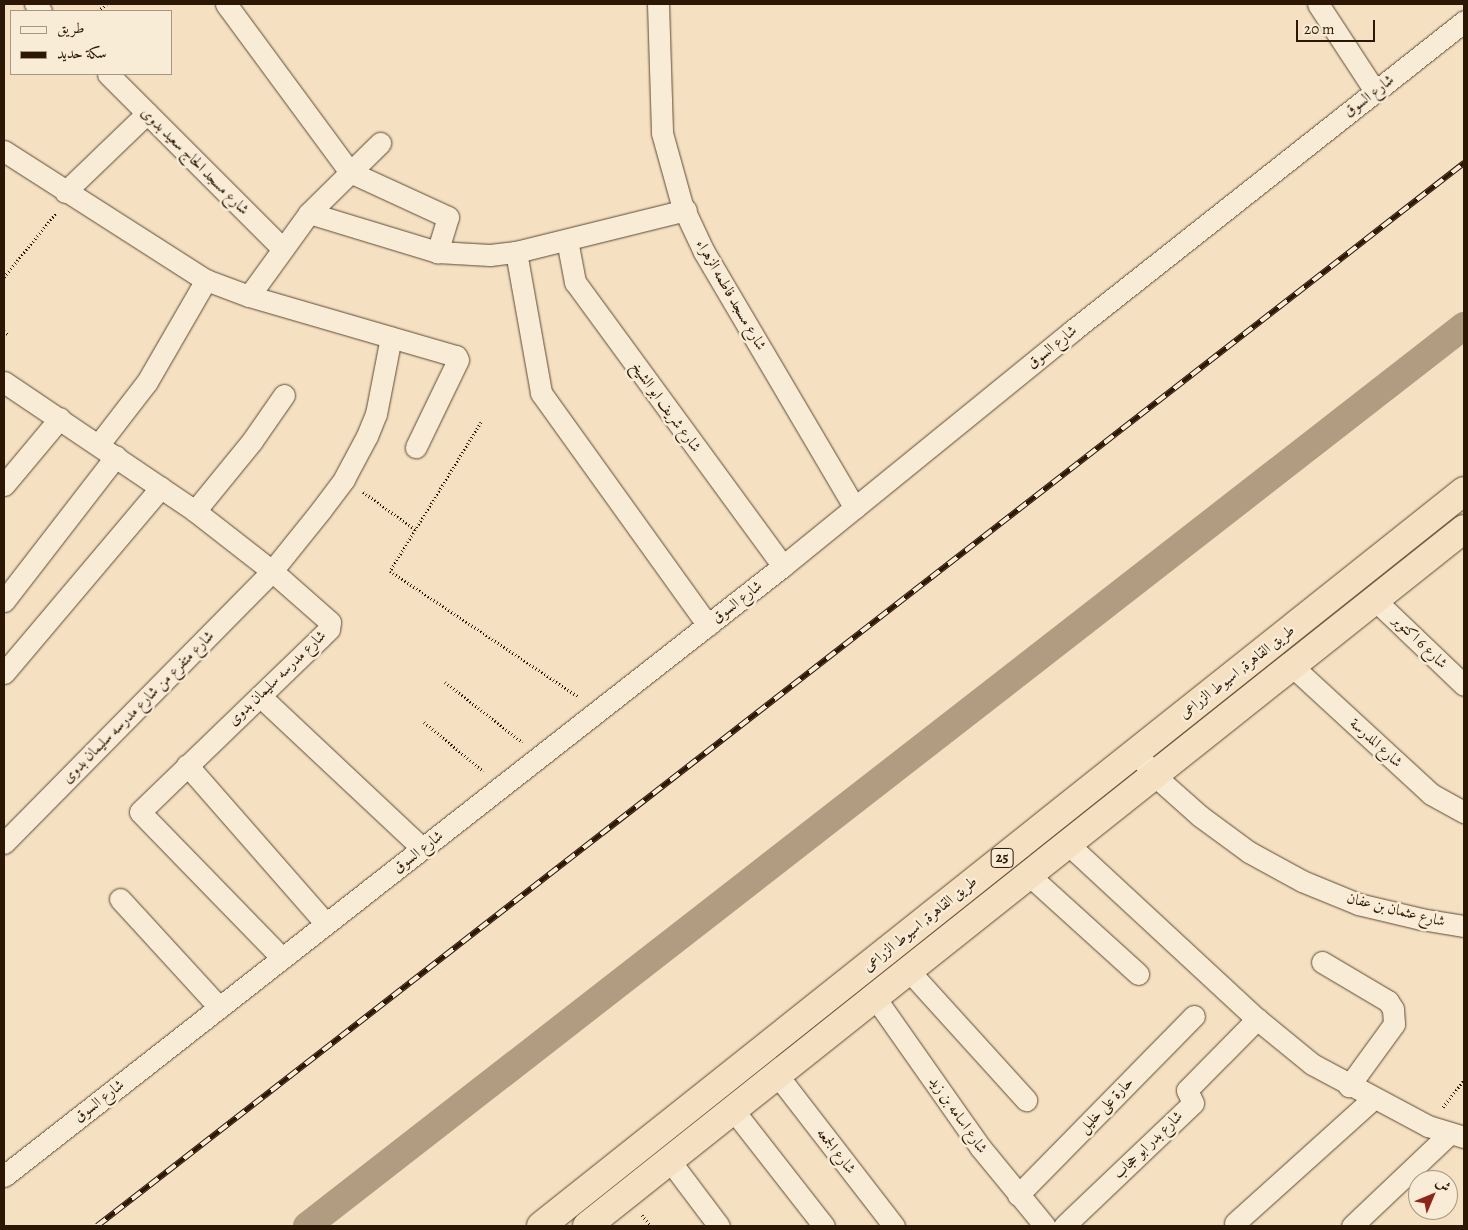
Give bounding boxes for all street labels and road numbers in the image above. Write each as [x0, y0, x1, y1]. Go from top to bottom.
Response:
street label: شارع السوق [1340, 71, 1398, 121]
street label: شارع مسجد الحاج سعيد بدوى [137, 103, 253, 219]
street label: شارع مسجد فاطمه الزهراء [692, 236, 770, 354]
street label: شارع السوق [1023, 321, 1081, 373]
street label: شارع شريف ابو الشيخ [627, 358, 705, 456]
street label: شارع السوق [708, 577, 766, 627]
street label: شارع 6 اكتوبر [1389, 611, 1451, 673]
street label: طريق القاهرة, اسيوط الزراعى [1176, 621, 1298, 723]
street label: شارع متفرع من شارع مدرسه سليمان بدوى [58, 627, 218, 787]
street label: شارع مدرسه سليمان بدوى [224, 627, 330, 729]
street label: شارع المدرسة [1346, 715, 1406, 771]
street label: شارع السوق [389, 827, 447, 877]
road number: 25 [990, 846, 1014, 870]
street label: طريق القاهرة, اسيوط الزراعى [859, 872, 981, 976]
street label: شارع عثمان بن عفان [1345, 889, 1447, 931]
street label: شارع اسامه بن زيد [925, 1073, 991, 1157]
street label: حارة على خليل [1075, 1073, 1137, 1137]
street label: شارع السوق [70, 1076, 128, 1126]
street label: شارع بدر ابو حجاب [1109, 1107, 1187, 1183]
street label: شارع الجمعه [813, 1125, 859, 1177]

